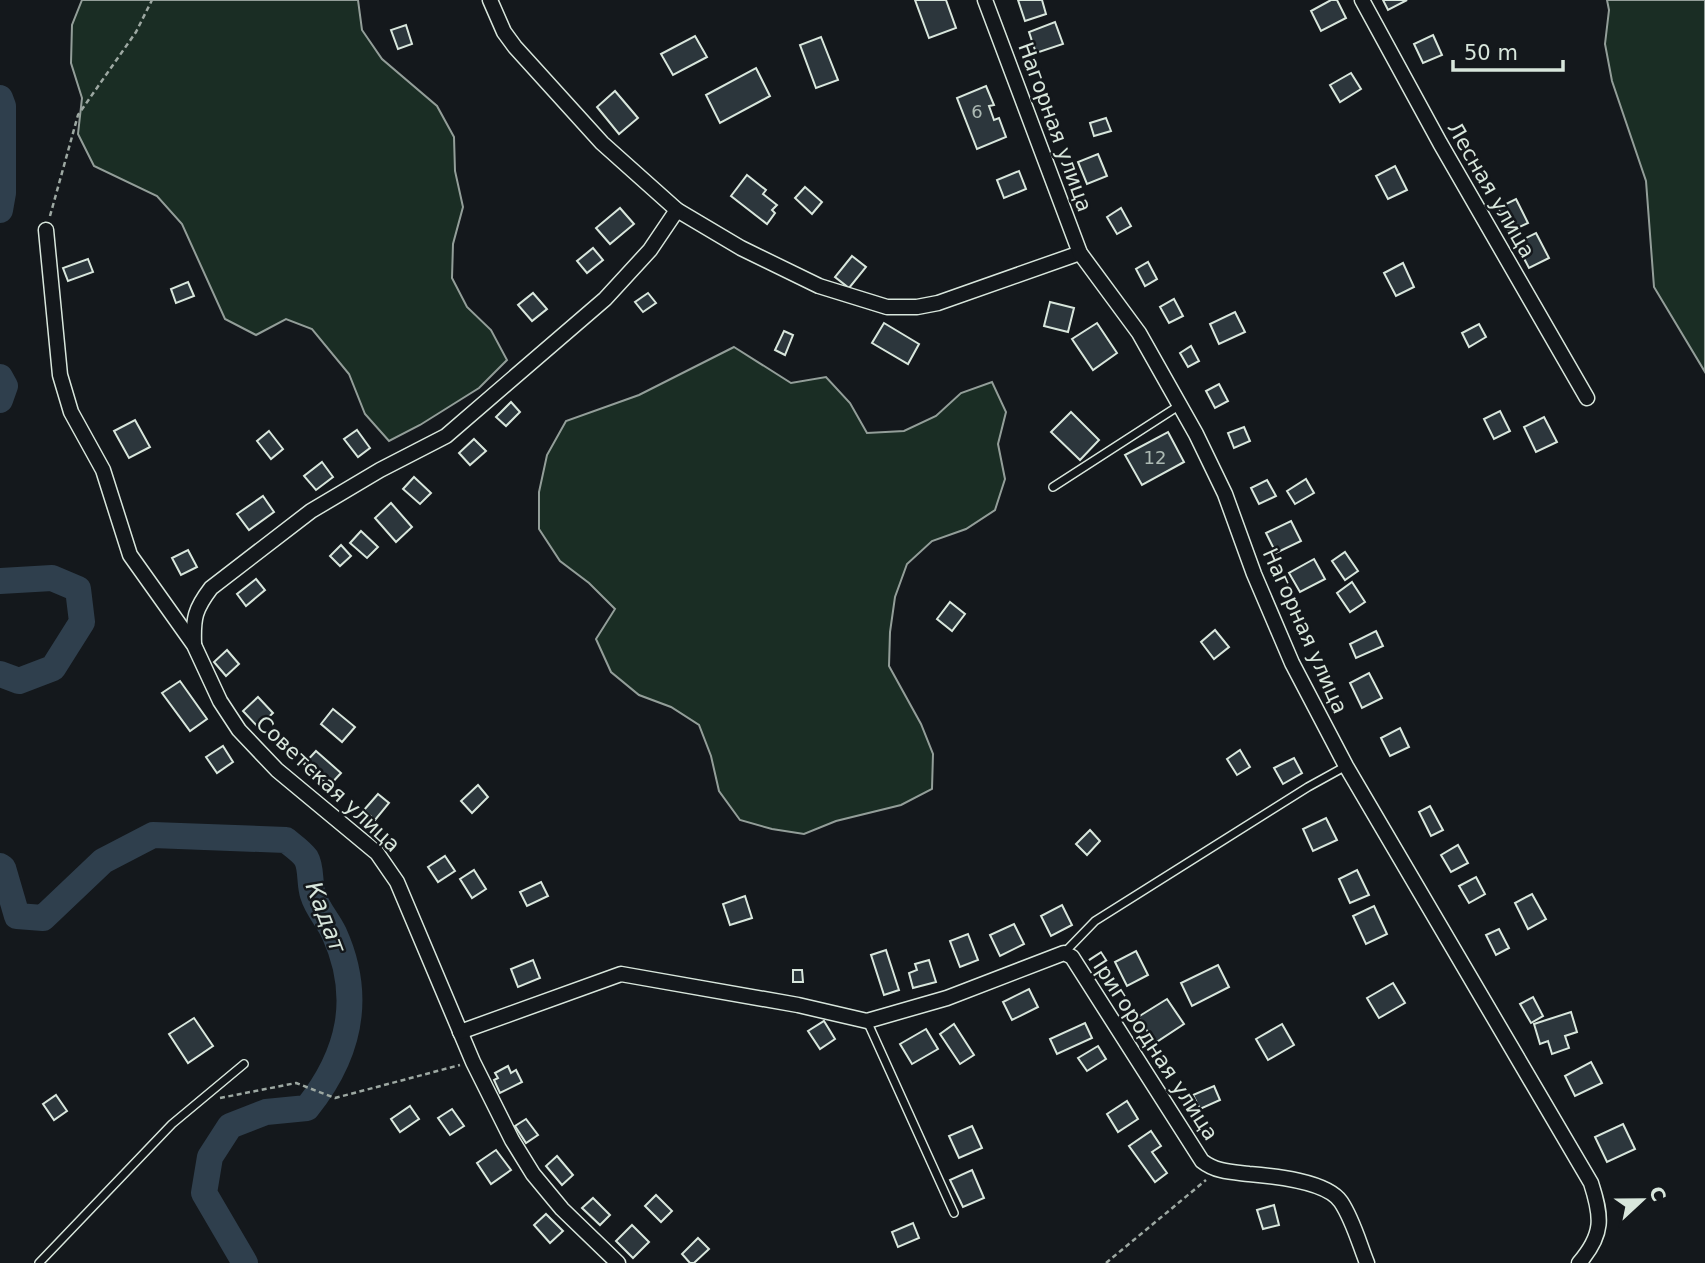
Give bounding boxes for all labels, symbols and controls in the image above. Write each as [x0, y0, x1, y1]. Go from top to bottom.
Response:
scale bar [1453, 28, 1563, 72]
street label: Нагорная улица [1013, 39, 1097, 215]
text: 50 m [1464, 41, 1518, 65]
house number: 6 [971, 101, 983, 122]
street label: Лесная улица [1442, 118, 1540, 262]
house number: 12 [1144, 447, 1166, 468]
street label: Нагорная улица [1258, 545, 1352, 717]
street label: Советская улица [251, 711, 405, 857]
water label: Кадат [301, 878, 352, 957]
street label: Пригородная улица [1083, 947, 1223, 1145]
north arrow [1607, 1165, 1677, 1235]
text: С [1645, 1183, 1671, 1204]

